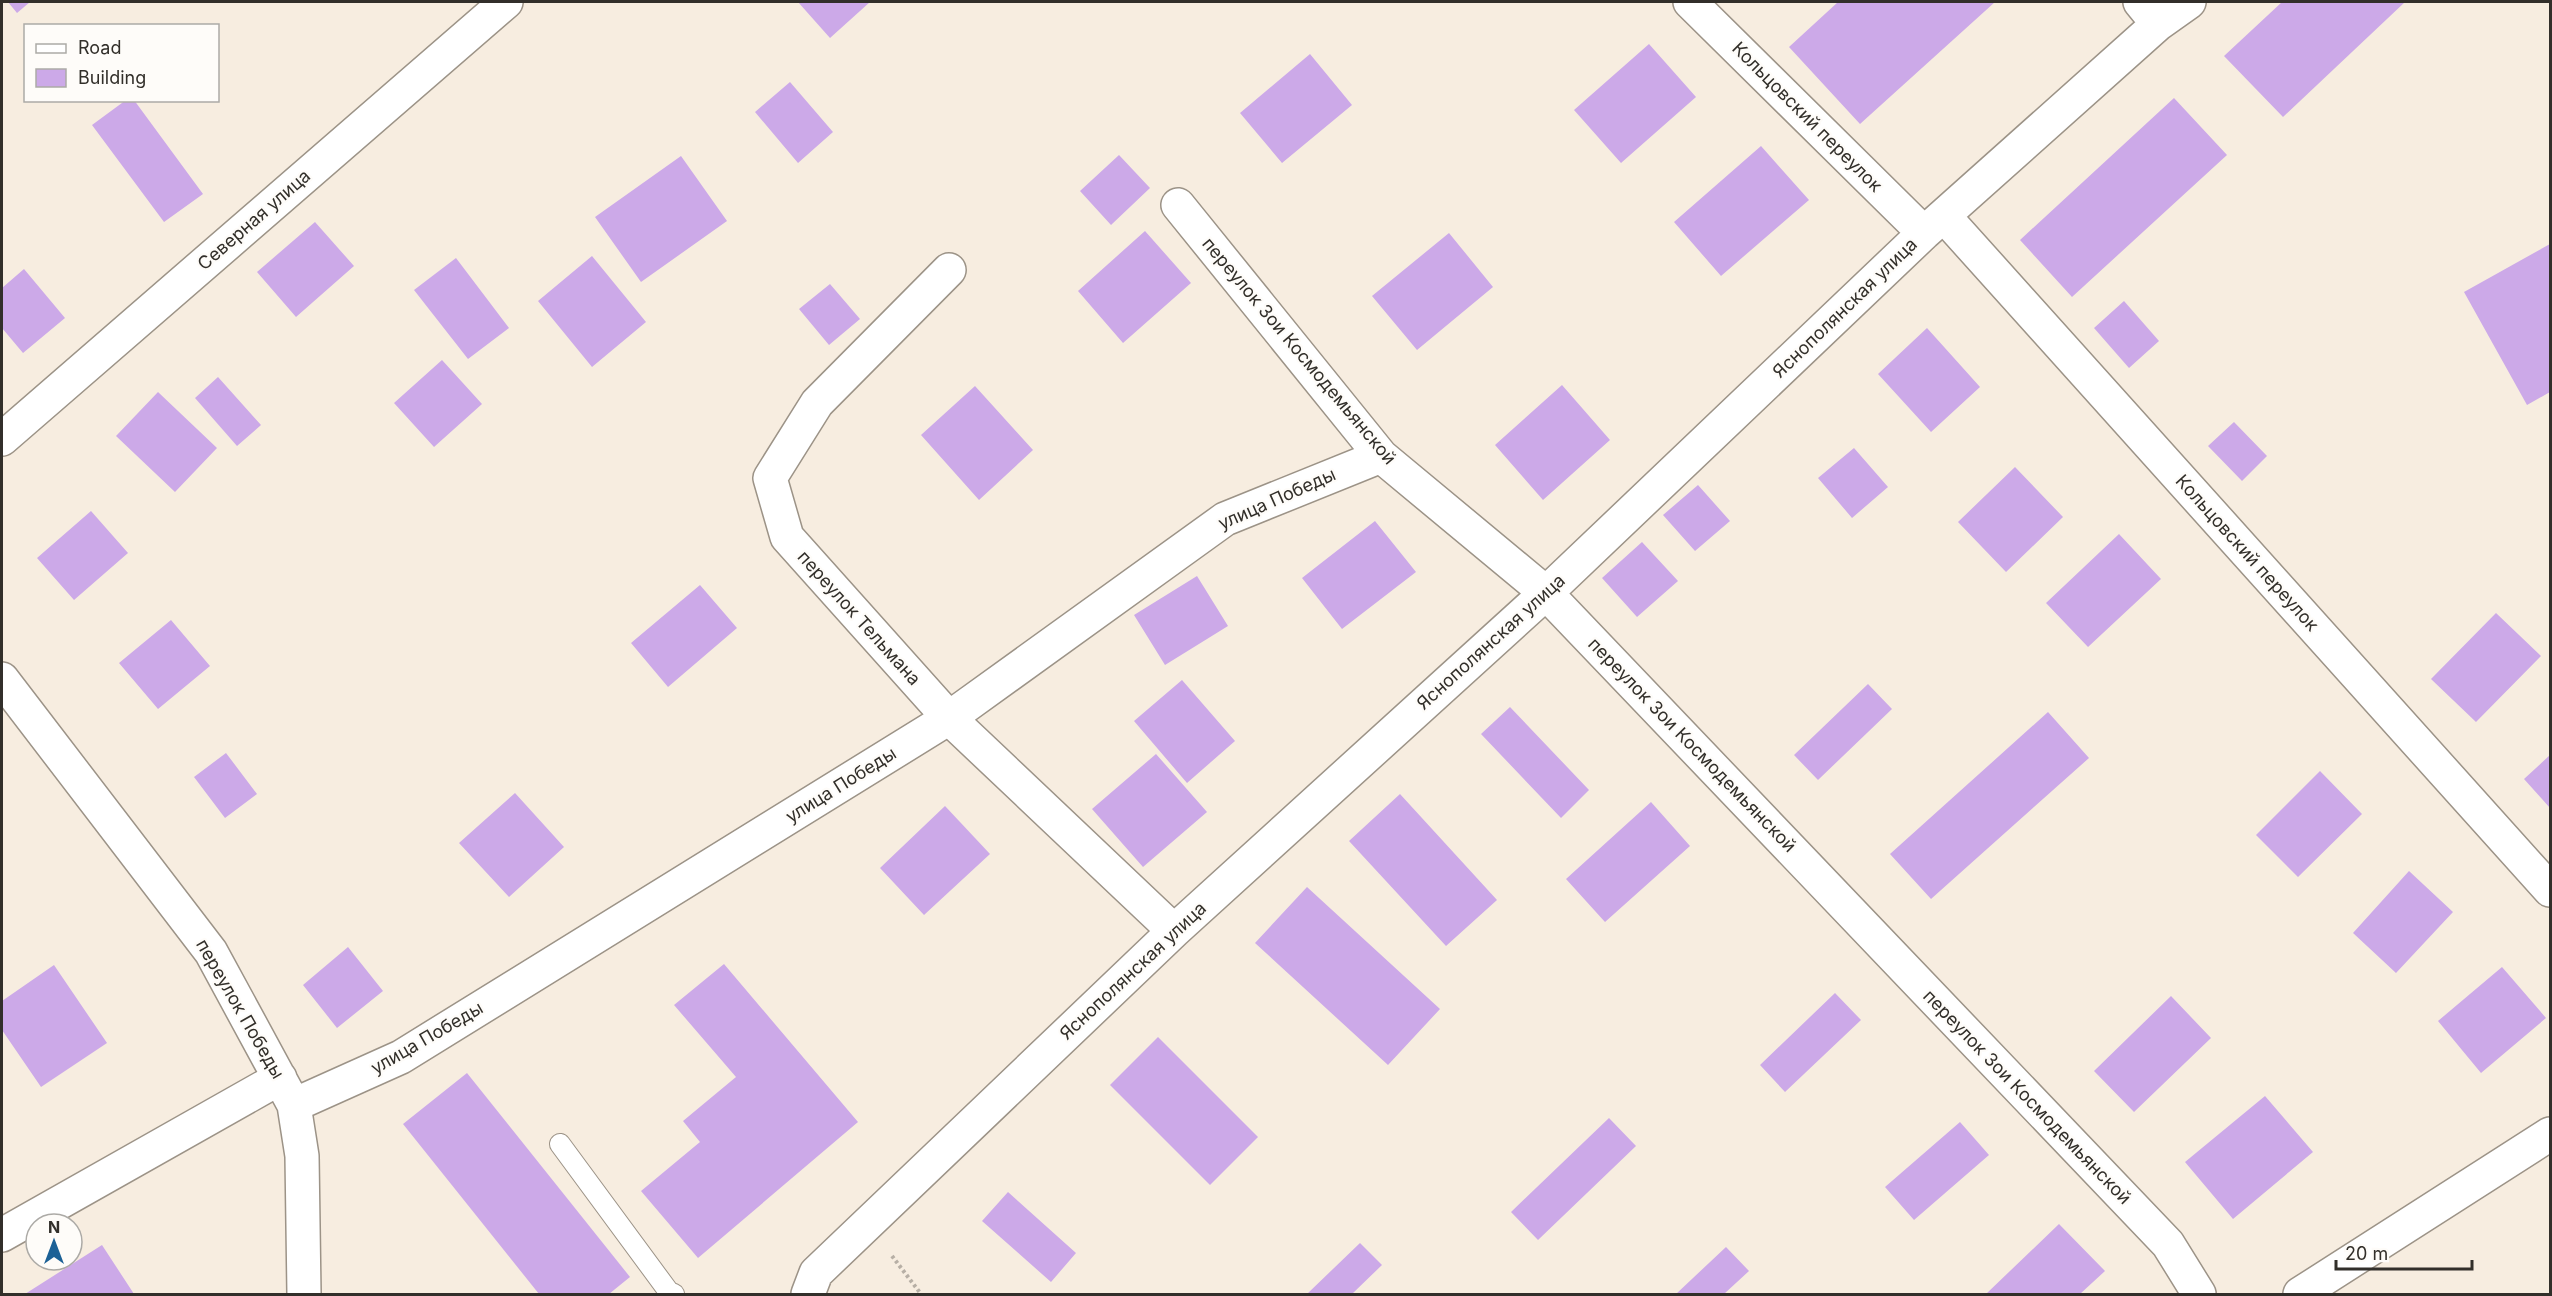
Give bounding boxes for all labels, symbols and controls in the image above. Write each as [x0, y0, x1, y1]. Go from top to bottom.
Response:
legend [24, 24, 219, 102]
text: Road [78, 37, 121, 58]
street label: Кольцовский переулок [1728, 37, 1887, 196]
text: Building [78, 67, 146, 88]
street label: Северная улица [193, 165, 314, 274]
street label: переулок Зои Космодемьянской [1198, 233, 1401, 468]
street label: Яснополянская улица [1768, 233, 1921, 382]
street label: улица Победы [1215, 463, 1339, 534]
street label: Кольцовский переулок [2172, 470, 2323, 635]
street label: переулок Тельмана [794, 546, 925, 689]
street label: Яснополянская улица [1412, 570, 1569, 714]
street label: переулок Зои Космодемьянской [1584, 633, 1801, 856]
street label: улица Победы [782, 742, 900, 827]
street label: Яснополянская улица [1055, 897, 1210, 1044]
street label: переулок Победы [192, 935, 289, 1082]
street label: переулок Зои Космодемьянской [1919, 985, 2136, 1208]
street label: улица Победы [367, 997, 487, 1078]
north arrow [24, 1212, 84, 1272]
text: N [48, 1217, 60, 1237]
scale bar [2336, 1233, 2472, 1271]
text: 20 m [2345, 1243, 2388, 1264]

